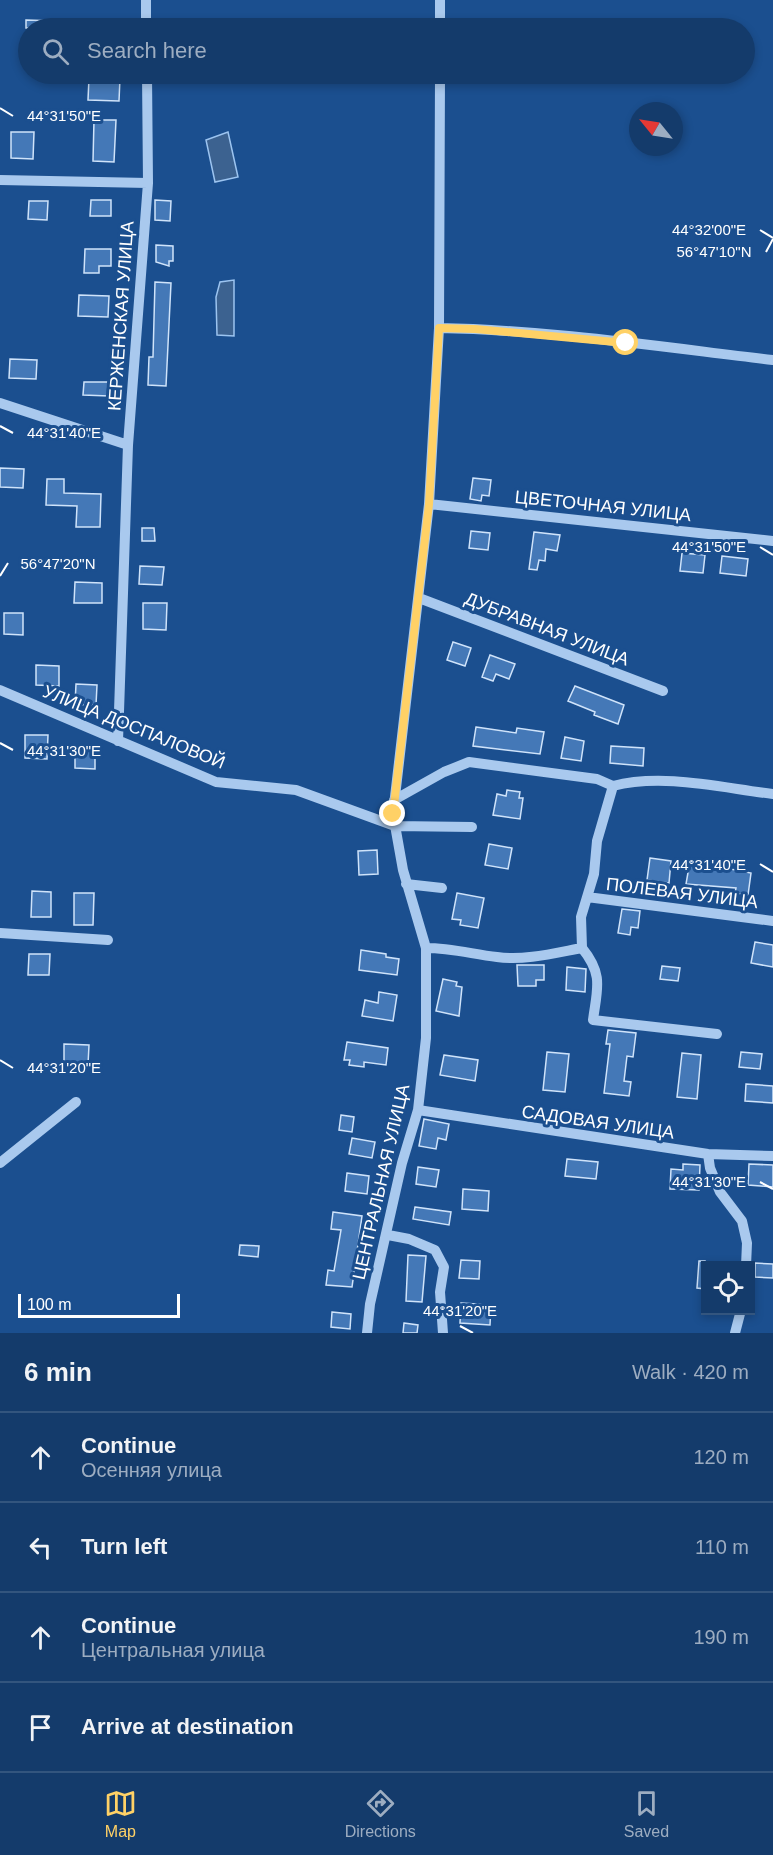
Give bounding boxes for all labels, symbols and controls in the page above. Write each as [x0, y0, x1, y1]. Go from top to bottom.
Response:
search box [18, 18, 755, 84]
icon: search [39, 35, 72, 68]
text: Search here [87, 38, 207, 63]
north arrow [629, 102, 683, 156]
text: 44°31'50"E [27, 107, 101, 124]
street label: КЕРЖЕНСКАЯ УЛИЦА [104, 220, 138, 412]
text: 44°32'00"E [672, 221, 746, 238]
text: 56°47'10"N [676, 243, 752, 260]
route start [612, 329, 638, 355]
text: 44°31'40"E [27, 424, 101, 441]
street label: ЦВЕТОЧНАЯ УЛИЦА [514, 487, 692, 525]
text: 44°31'50"E [672, 538, 746, 555]
text: 56°47'20"N [20, 555, 96, 572]
street label: ДУБРАВНАЯ УЛИЦА [462, 588, 632, 670]
street label: УЛИЦА ДОСПАЛОВОЙ [40, 680, 228, 773]
text: 44°31'30"E [27, 742, 101, 759]
route end [379, 800, 405, 826]
text: 44°31'40"E [672, 856, 746, 873]
street label: ПОЛЕВАЯ УЛИЦА [605, 874, 759, 912]
text: 44°31'20"E [27, 1059, 101, 1076]
street label: ЦЕНТРАЛЬНАЯ УЛИЦА [349, 1082, 413, 1282]
street label: САДОВАЯ УЛИЦА [520, 1101, 676, 1143]
text: 44°31'30"E [672, 1173, 746, 1190]
map controls [701, 1261, 755, 1315]
button: locate [701, 1261, 755, 1315]
scale bar [18, 1291, 180, 1318]
text: 100 m [27, 1296, 71, 1313]
text: 44°31'20"E [423, 1302, 497, 1319]
text: 6 min [24, 1357, 92, 1387]
text: Walk · 420 m [632, 1361, 749, 1383]
text: Continue [81, 1433, 176, 1458]
icon: ahead [24, 1441, 57, 1474]
text: 120 m [693, 1446, 749, 1468]
text: Осенняя улица [81, 1459, 222, 1481]
icon: left [24, 1531, 57, 1564]
text: Turn left [81, 1534, 167, 1559]
text: 110 m [695, 1536, 749, 1558]
text: Continue [81, 1613, 176, 1638]
icon: ahead [24, 1621, 57, 1654]
text: 190 m [693, 1626, 749, 1648]
text: Центральная улица [81, 1639, 265, 1661]
icon: arrive [24, 1711, 57, 1744]
text: Arrive at destination [81, 1714, 294, 1739]
tab: Map [104, 1787, 137, 1841]
tab: Directions [345, 1787, 416, 1841]
tab: Saved [624, 1787, 669, 1841]

